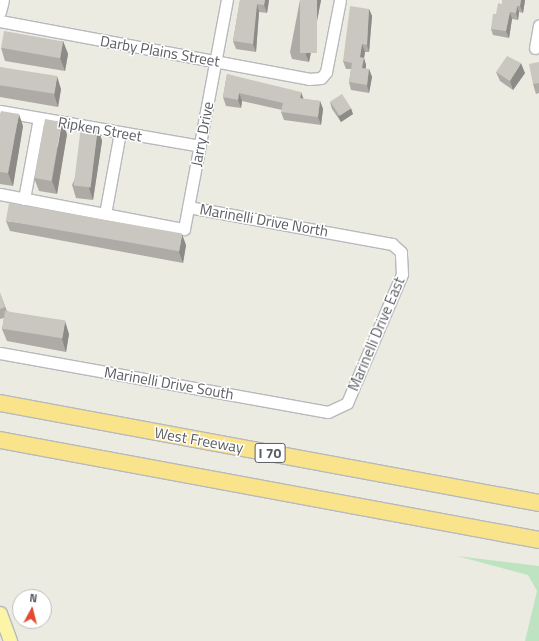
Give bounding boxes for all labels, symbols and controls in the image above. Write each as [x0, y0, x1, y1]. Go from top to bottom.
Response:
street label: Darby Plains Street [99, 32, 221, 70]
street label: Jarry Drive [187, 100, 217, 168]
street label: Ripken Street [57, 113, 143, 145]
street label: Marinelli Drive North [198, 200, 330, 240]
street label: Marinelli Drive East [344, 274, 408, 394]
street label: Marinelli Drive South [103, 363, 235, 403]
street label: West Freeway [153, 423, 245, 457]
road number: I 70 [254, 441, 286, 465]
north arrow [12, 589, 52, 629]
text: N [29, 590, 38, 606]

